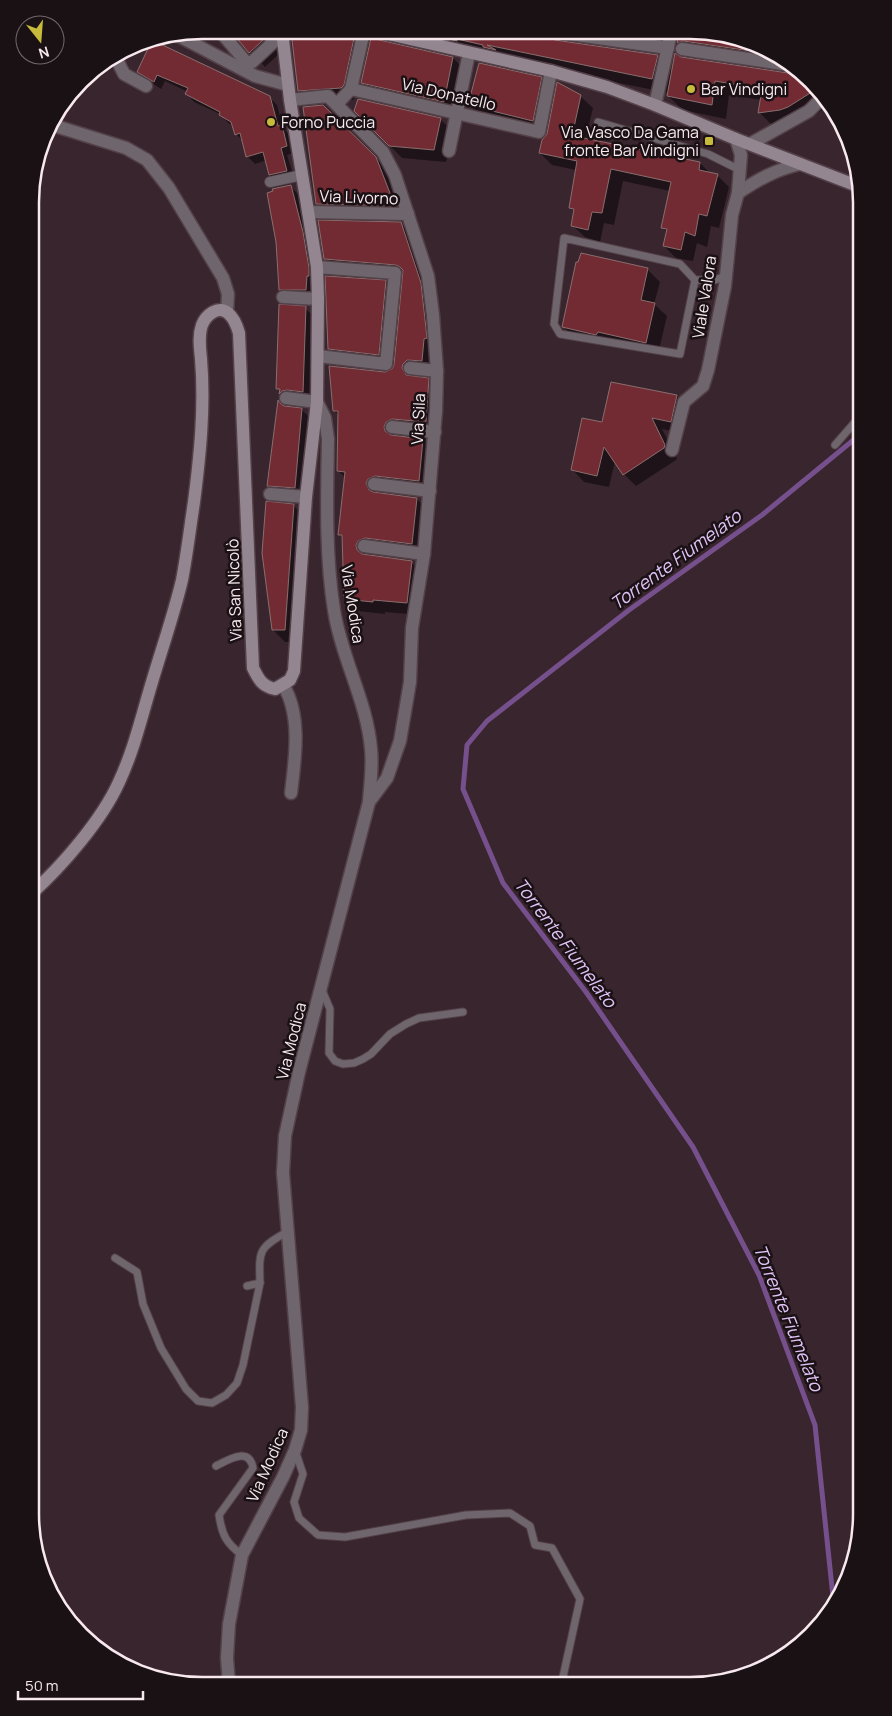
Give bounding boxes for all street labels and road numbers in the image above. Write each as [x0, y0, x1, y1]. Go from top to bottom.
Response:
street label: Via Donatello [400, 72, 498, 116]
street label: Via Livorno [319, 185, 399, 209]
street label: Viale Valora [687, 254, 721, 340]
street label: Via Sila [406, 393, 430, 445]
street label: Via San Nicolò [221, 538, 247, 642]
street label: Via Modica [336, 563, 370, 645]
street label: Via Modica [271, 1000, 311, 1082]
street label: Via Modica [241, 1424, 293, 1506]

